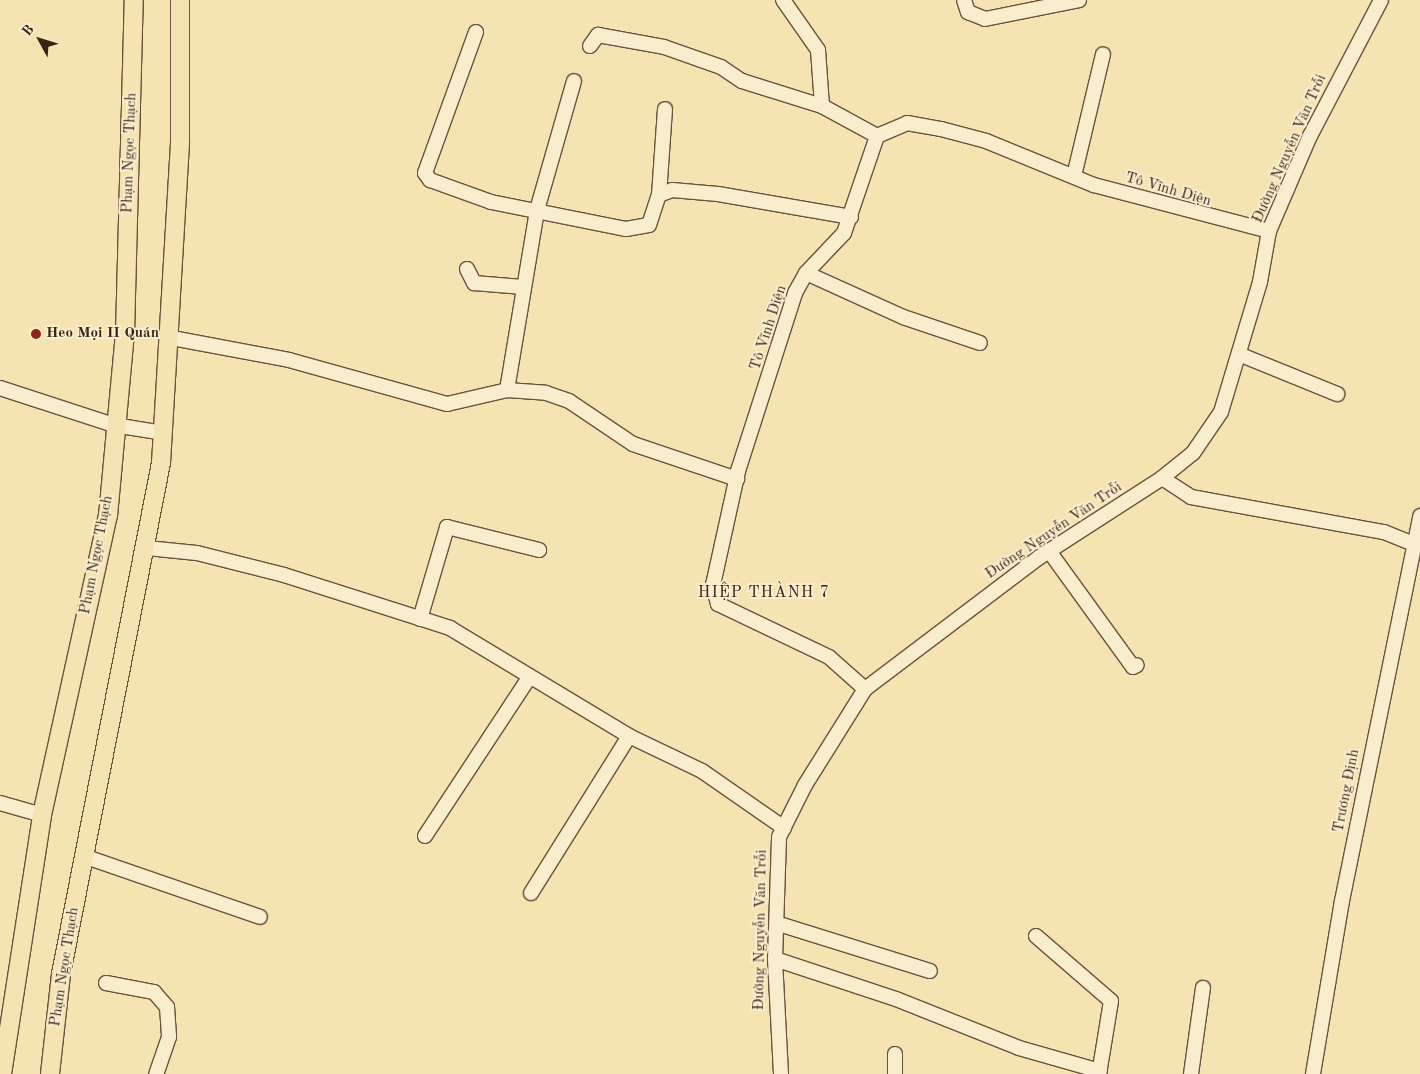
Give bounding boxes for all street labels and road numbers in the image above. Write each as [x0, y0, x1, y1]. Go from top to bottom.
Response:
street label: Đường Nguyễn Văn Trỗi [1249, 72, 1331, 226]
street label: Phạm Ngọc Thạch [119, 92, 141, 214]
street label: Tô Vĩnh Diện [1123, 169, 1213, 211]
street label: Tô Vĩnh Diện [747, 283, 791, 373]
street label: Đường Nguyễn Văn Trỗi [982, 479, 1126, 583]
street label: Phạm Ngọc Thạch [77, 494, 117, 616]
street label: Trương Định [1330, 748, 1364, 834]
street label: Đường Nguyễn Văn Trỗi [751, 849, 771, 1011]
street label: Phạm Ngọc Thạch [47, 906, 83, 1028]

